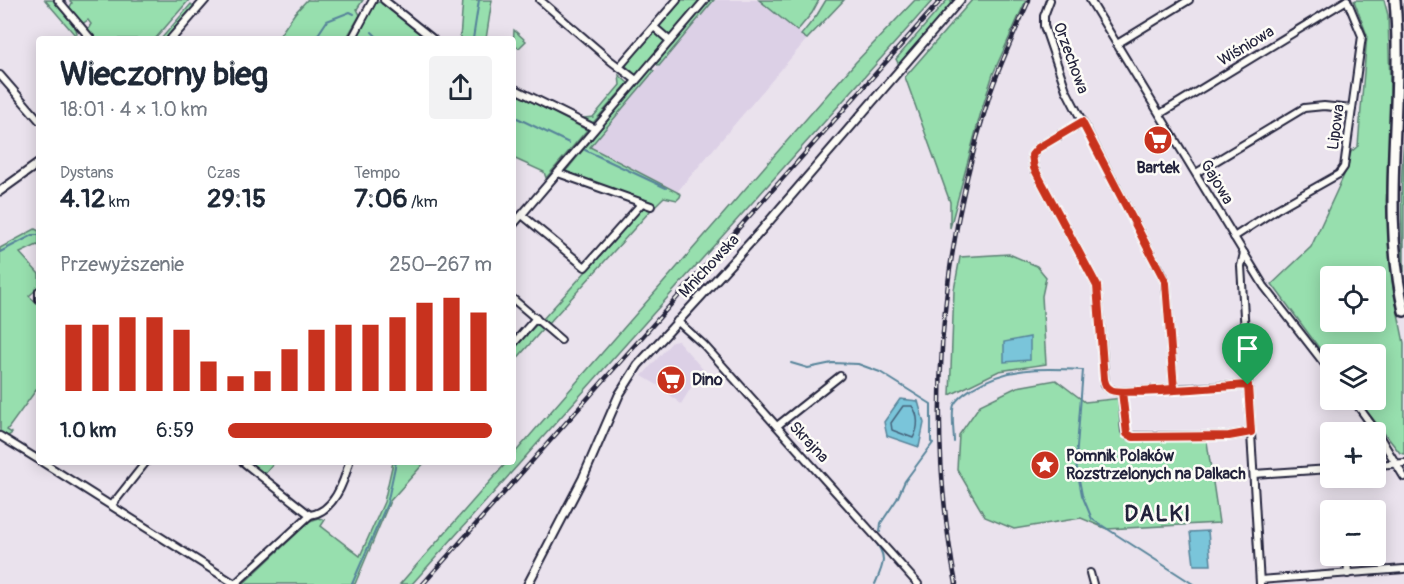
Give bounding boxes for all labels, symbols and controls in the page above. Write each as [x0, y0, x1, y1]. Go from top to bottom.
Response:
street label: Orzechowa [1049, 20, 1093, 96]
street label: Wiśniowa [1214, 21, 1278, 71]
text: Wieczorny bieg [60, 54, 268, 95]
button: share [429, 56, 492, 119]
text: 18:01 · 4 × 1.0 km [60, 97, 207, 122]
street label: Lipowa [1323, 103, 1349, 151]
supermarket icon: Bartek [1142, 124, 1174, 156]
street label: Gajowa [1196, 156, 1238, 208]
place label: Bartek [1136, 158, 1180, 178]
text: Dystans [60, 163, 113, 183]
text: Czas [207, 163, 240, 183]
text: Tempo [354, 163, 400, 183]
text: 4.12 [60, 183, 105, 215]
text: 29:15 [207, 183, 266, 215]
text: 7:06 [354, 183, 408, 215]
text: km [105, 192, 130, 212]
text: /km [408, 192, 438, 212]
street label: Mnichowska [675, 230, 743, 302]
text: Przewyższenie [60, 252, 184, 277]
text: 250–267 m [389, 252, 492, 277]
map controls [1320, 266, 1386, 566]
button: locate [1320, 266, 1386, 332]
pin [1222, 323, 1273, 385]
icon: arrive [1231, 332, 1264, 365]
button: layers [1320, 344, 1386, 410]
supermarket icon: Dino [655, 364, 687, 396]
place label: Dino [692, 370, 723, 390]
street label: Skrajna [785, 417, 833, 467]
text: 1.0 km [60, 418, 116, 443]
text: 6:59 [156, 418, 194, 443]
button: + [1320, 422, 1386, 488]
place label: Pomnik Polaków Rozstrzelonych na Dalkach [1066, 446, 1246, 484]
place icon: Pomnik Polaków Rozstrzelonych na Dalkach [1029, 449, 1061, 481]
district label: DALKI [1124, 500, 1192, 528]
button: − [1320, 500, 1386, 566]

